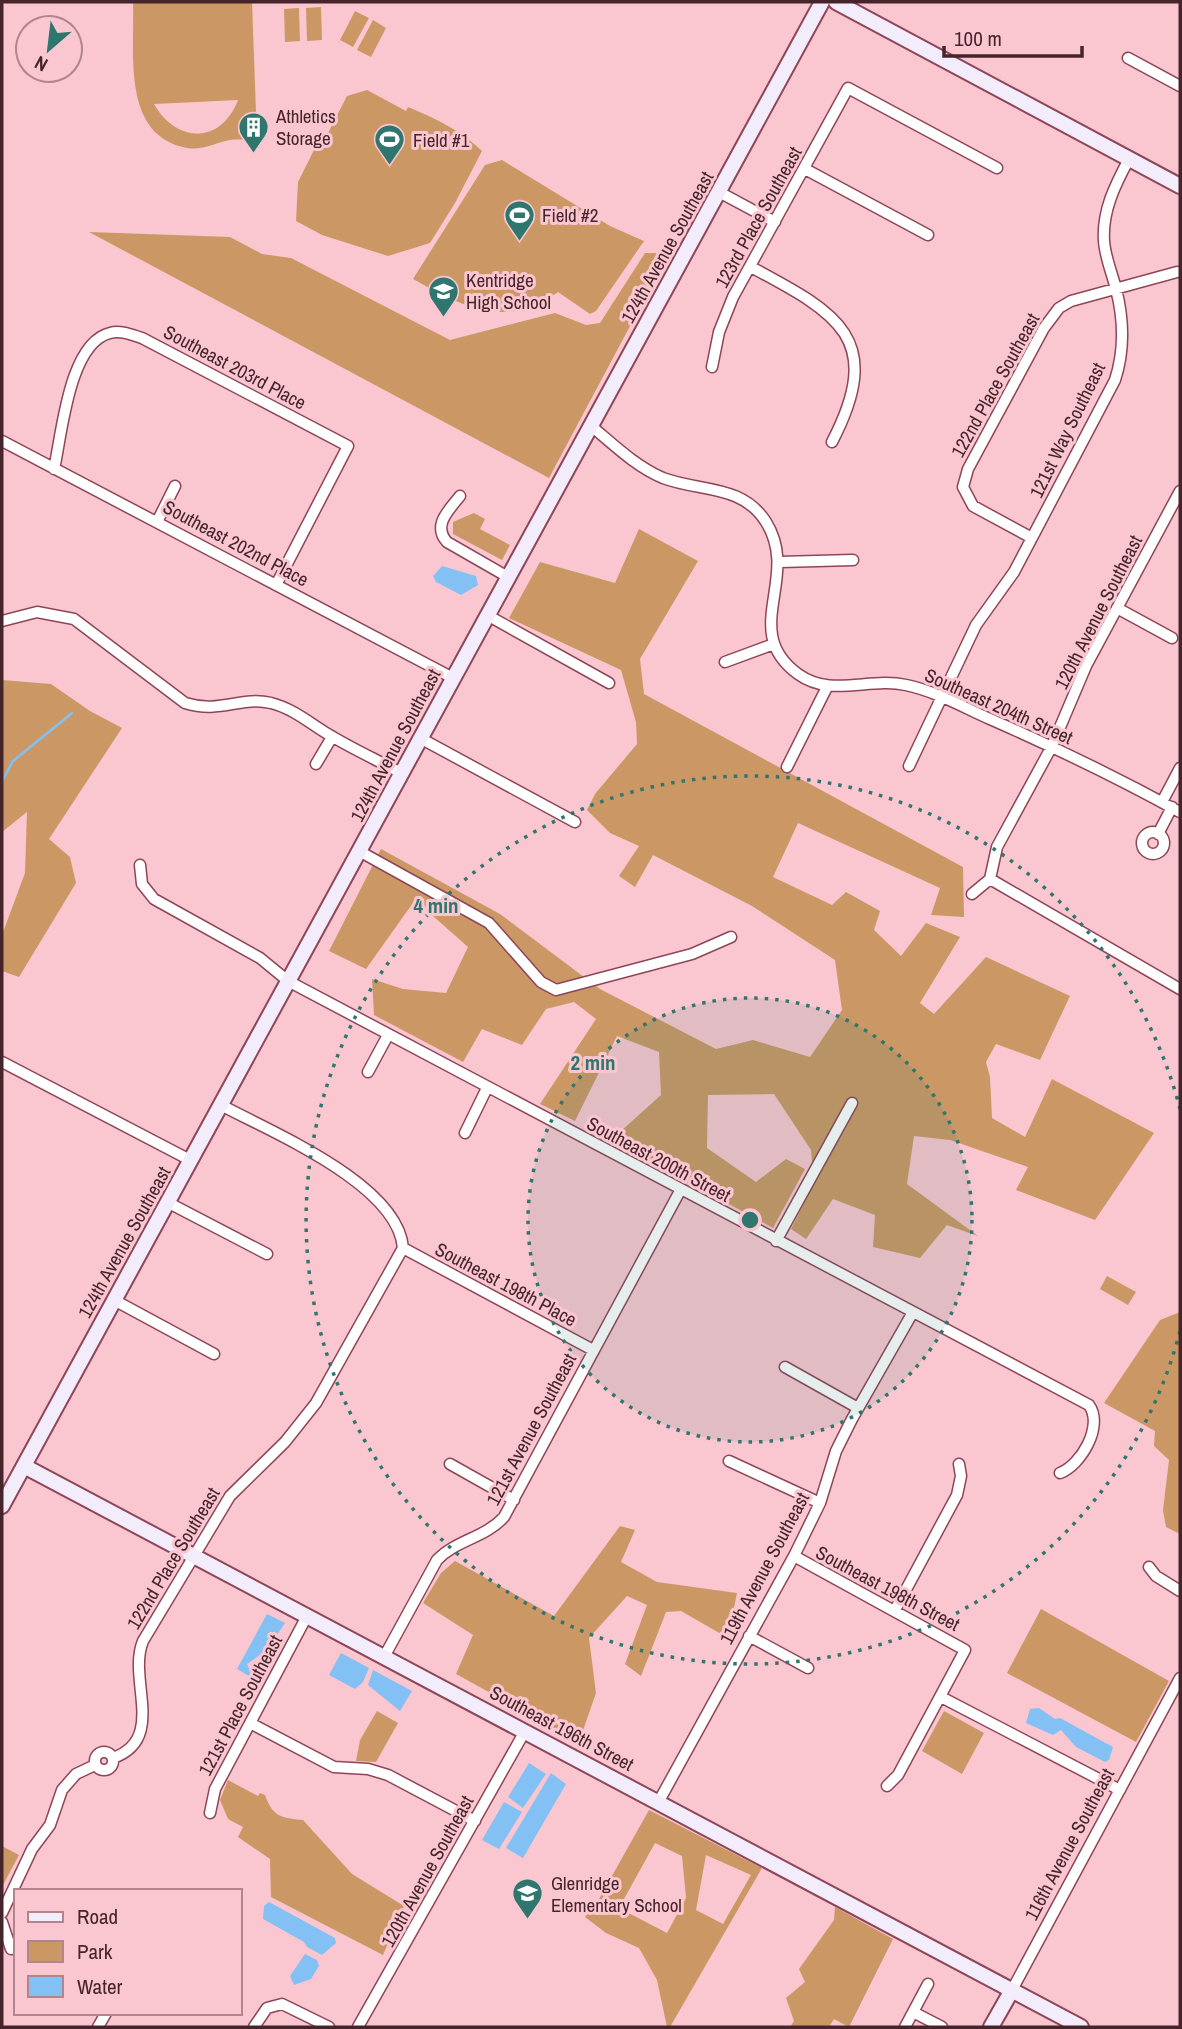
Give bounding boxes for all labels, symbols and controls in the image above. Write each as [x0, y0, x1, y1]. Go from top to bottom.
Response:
north arrow [14, 14, 84, 84]
scale bar [944, 14, 1082, 58]
text: 100 m [954, 24, 1002, 53]
text: N [30, 50, 52, 78]
place label: Athletics Storage [275, 103, 336, 151]
building icon: Athletics Storage [236, 110, 270, 154]
sports icon: Field #1 [373, 123, 407, 167]
place label: Field #1 [413, 127, 470, 153]
street label: 123rd Place Southeast [708, 141, 808, 292]
street label: 124th Avenue Southeast [615, 166, 720, 327]
sports icon: Field #2 [502, 198, 536, 242]
place label: Field #2 [542, 202, 598, 228]
place label: Kentridge High School [466, 267, 551, 315]
school or university icon: Kentridge High School [426, 274, 460, 318]
street label: 122nd Place Southeast [945, 308, 1046, 462]
street label: Southeast 203rd Place [159, 319, 311, 415]
street label: 121st Way Southeast [1023, 357, 1111, 502]
street label: Southeast 202nd Place [159, 494, 313, 592]
street label: 120th Avenue Southeast [1048, 530, 1148, 693]
street label: Southeast 204th Street [921, 662, 1078, 751]
street label: 124th Avenue Southeast [344, 663, 447, 826]
text: 4 min [414, 891, 458, 920]
text: 2 min [571, 1048, 615, 1077]
street label: Southeast 200th Street [583, 1110, 736, 1208]
street label: 124th Avenue Southeast [72, 1161, 177, 1322]
centre of rings [738, 1208, 762, 1232]
street label: Southeast 198th Place [431, 1236, 581, 1332]
street label: 121st Avenue Southeast [480, 1348, 582, 1510]
street label: 122nd Place Southeast [120, 1482, 226, 1634]
street label: 119th Avenue Southeast [713, 1487, 815, 1648]
street label: Southeast 198th Street [812, 1539, 965, 1637]
street label: 121st Place Southeast [192, 1629, 288, 1780]
street label: Southeast 196th Street [486, 1679, 639, 1777]
street label: 116th Avenue Southeast [1018, 1763, 1120, 1924]
street label: 120th Avenue Southeast [375, 1790, 480, 1951]
place label: Glenridge Elementary School [551, 1870, 682, 1918]
school or university icon: Glenridge Elementary School [511, 1877, 545, 1921]
legend [14, 1889, 242, 2015]
text: Road [77, 1902, 118, 1931]
text: Park [77, 1937, 113, 1966]
text: Water [77, 1972, 123, 2001]

